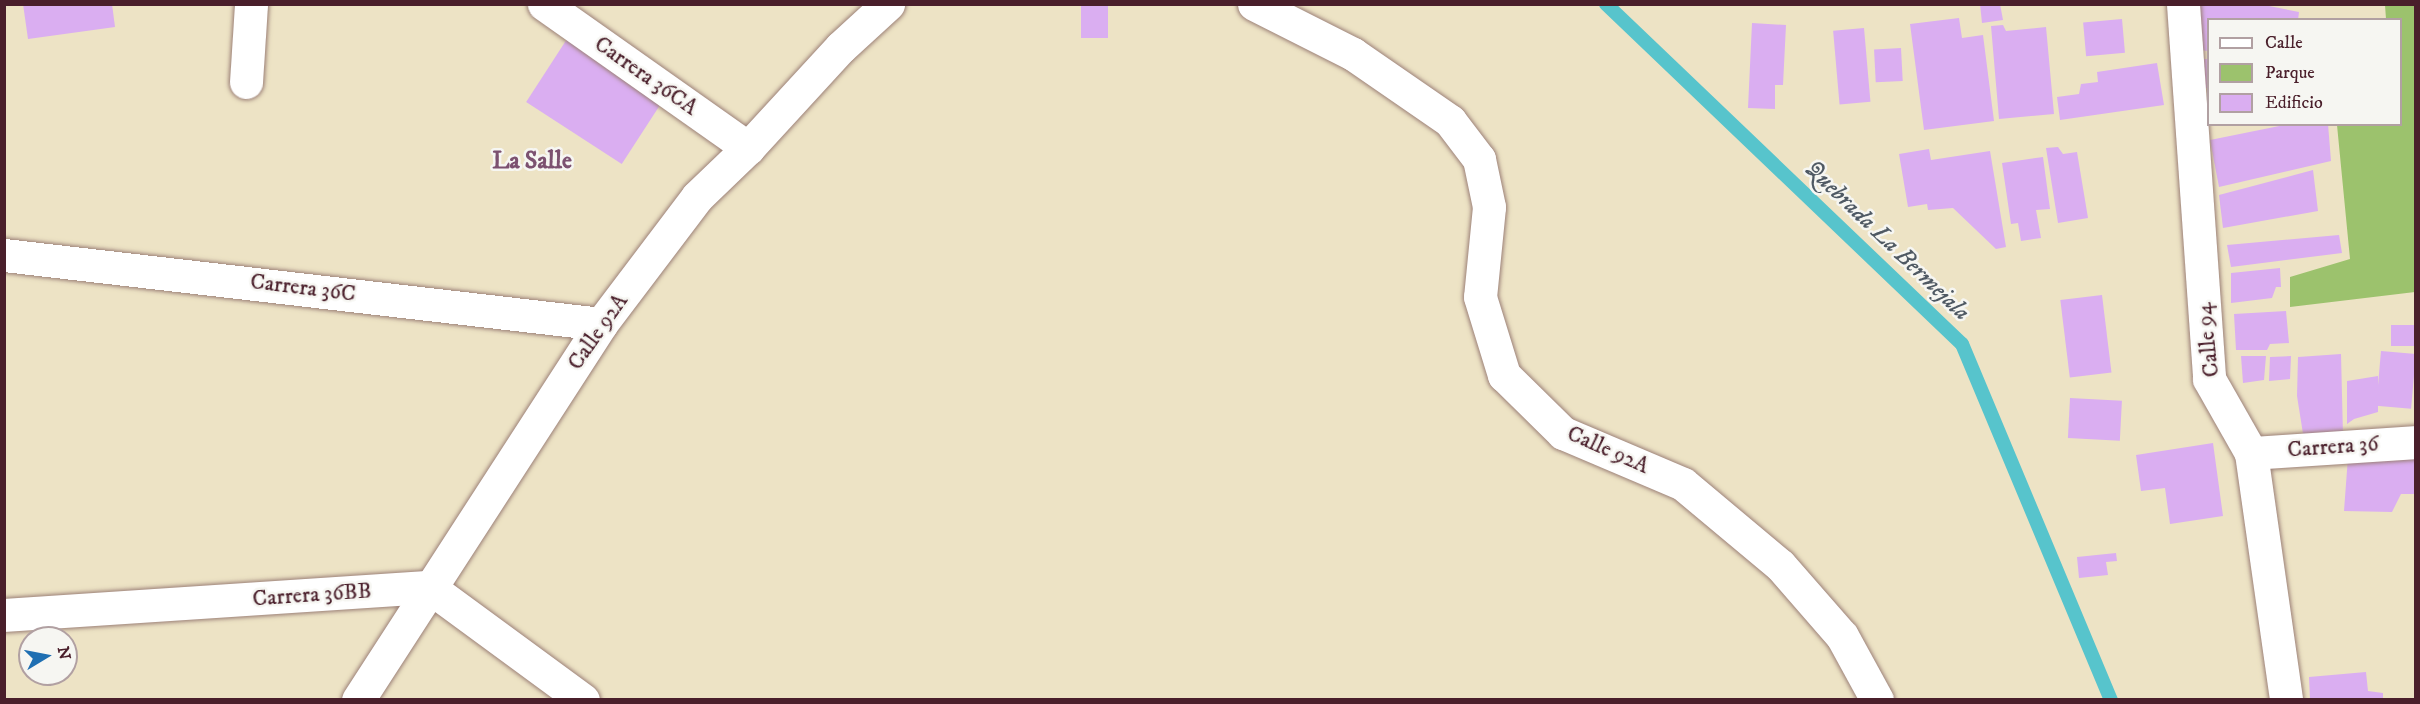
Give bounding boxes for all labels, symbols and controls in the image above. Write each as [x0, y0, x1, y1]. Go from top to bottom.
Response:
legend [2207, 18, 2402, 126]
street label: Carrera 36CA [589, 31, 703, 121]
text: Calle [2265, 32, 2303, 54]
text: Parque [2265, 62, 2315, 84]
text: Edificio [2265, 92, 2323, 114]
district label: La Salle [492, 148, 572, 176]
water label: Quebrada La Bermejala [1798, 155, 1976, 327]
street label: Carrera 36C [249, 268, 357, 308]
street label: Calle 92A [562, 289, 634, 375]
street label: Calle 94 [2191, 302, 2225, 378]
street label: Calle 92A [1563, 420, 1653, 480]
street label: Carrera 36 [2287, 431, 2379, 463]
street label: Carrera 36BB [252, 578, 372, 612]
north arrow [18, 626, 78, 686]
text: N [53, 645, 75, 661]

